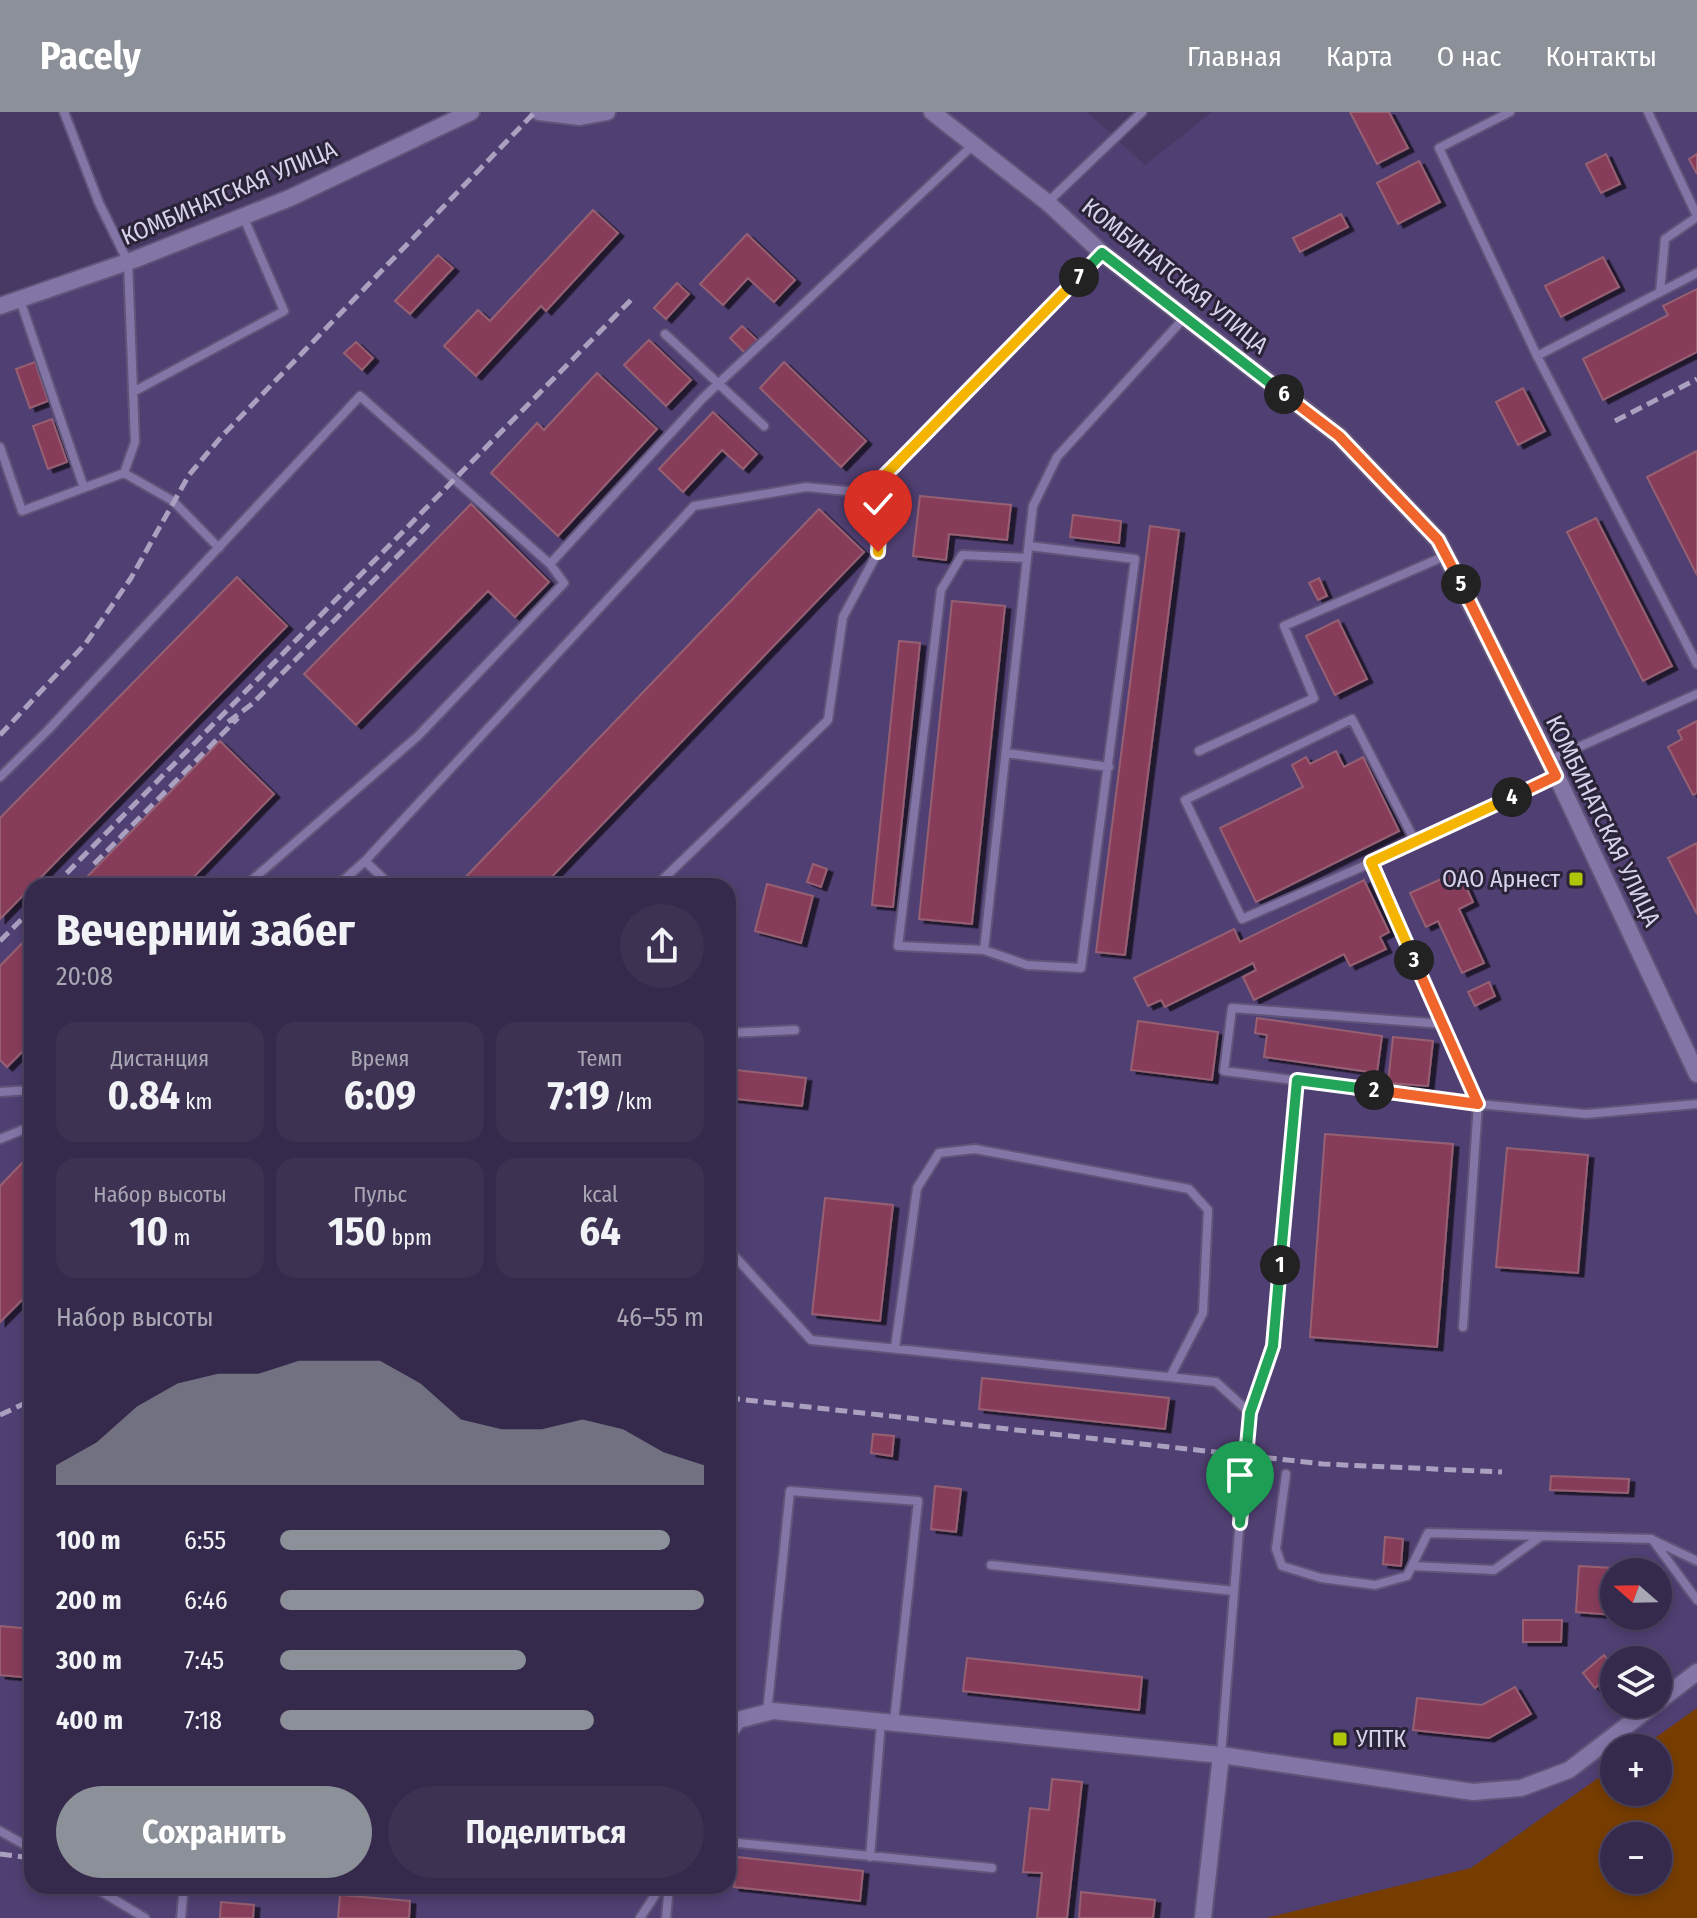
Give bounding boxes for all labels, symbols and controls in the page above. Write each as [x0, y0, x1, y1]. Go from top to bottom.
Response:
text: Pacely [40, 33, 141, 79]
text: Главная [1187, 40, 1282, 73]
text: Карта [1326, 40, 1393, 73]
text: О нас [1437, 40, 1502, 73]
text: Контакты [1546, 40, 1657, 73]
street label: КОМБИНАТСКАЯ УЛИЦА [117, 135, 341, 251]
street label: КОМБИНАТСКАЯ УЛИЦА [1076, 192, 1274, 360]
pin: 7 [1059, 257, 1099, 297]
text: 7 [1074, 263, 1084, 290]
pin: 6 [1264, 374, 1304, 414]
text: 6 [1278, 380, 1290, 407]
pin [844, 470, 912, 552]
icon: check [856, 482, 900, 526]
pin: 5 [1441, 564, 1481, 604]
text: 5 [1456, 570, 1466, 597]
street label: КОМБИНАТСКАЯ УЛИЦА [1540, 711, 1666, 931]
pin: 4 [1492, 777, 1532, 817]
text: 4 [1506, 783, 1518, 810]
place label: ОАО Арнест [1442, 865, 1560, 893]
marker: ОАО Арнест [1567, 870, 1585, 888]
text: Вечерний забег [56, 904, 355, 957]
button: share [620, 904, 704, 988]
pin: 3 [1394, 940, 1434, 980]
text: 3 [1409, 946, 1419, 973]
text: 20:08 [56, 961, 113, 992]
text: Дистанция [111, 1045, 209, 1072]
text: Время [351, 1045, 409, 1072]
text: Темп [578, 1045, 622, 1072]
pin: 2 [1354, 1070, 1394, 1110]
text: 0.84 [107, 1072, 180, 1120]
text: 6:09 [344, 1072, 416, 1120]
text: 7:19 [547, 1072, 610, 1120]
text: 2 [1369, 1076, 1379, 1103]
text: km [180, 1088, 213, 1115]
text: /km [610, 1088, 653, 1115]
text: Набор высоты [93, 1181, 227, 1208]
text: Пульс [353, 1181, 407, 1208]
text: kcal [582, 1181, 618, 1208]
text: 10 [130, 1208, 168, 1256]
text: 150 [328, 1208, 386, 1256]
text: 64 [579, 1208, 621, 1256]
text: m [168, 1224, 190, 1251]
text: bpm [386, 1224, 432, 1251]
pin: 1 [1260, 1245, 1300, 1285]
text: 1 [1275, 1251, 1285, 1278]
text: Набор высоты [56, 1302, 214, 1333]
text: 46–55 m [617, 1302, 704, 1333]
pin [1206, 1441, 1274, 1523]
icon: arrive [1218, 1453, 1262, 1497]
text: 100 m [56, 1525, 121, 1556]
text: 6:55 [184, 1525, 226, 1556]
north arrow [1600, 1558, 1672, 1630]
map controls [1600, 1558, 1672, 1894]
text: 200 m [56, 1585, 122, 1616]
text: 6:46 [184, 1585, 228, 1616]
text: 300 m [56, 1645, 122, 1676]
text: 7:45 [184, 1645, 224, 1676]
button: layers [1600, 1646, 1672, 1718]
text: 400 m [56, 1705, 123, 1736]
text: 7:18 [184, 1705, 222, 1736]
place label: УПТК [1355, 1725, 1406, 1753]
marker: УПТК [1331, 1730, 1349, 1748]
button: + [1600, 1734, 1672, 1806]
button: Сохранить [56, 1786, 372, 1878]
button: Поделиться [388, 1786, 704, 1878]
button: − [1600, 1822, 1672, 1894]

